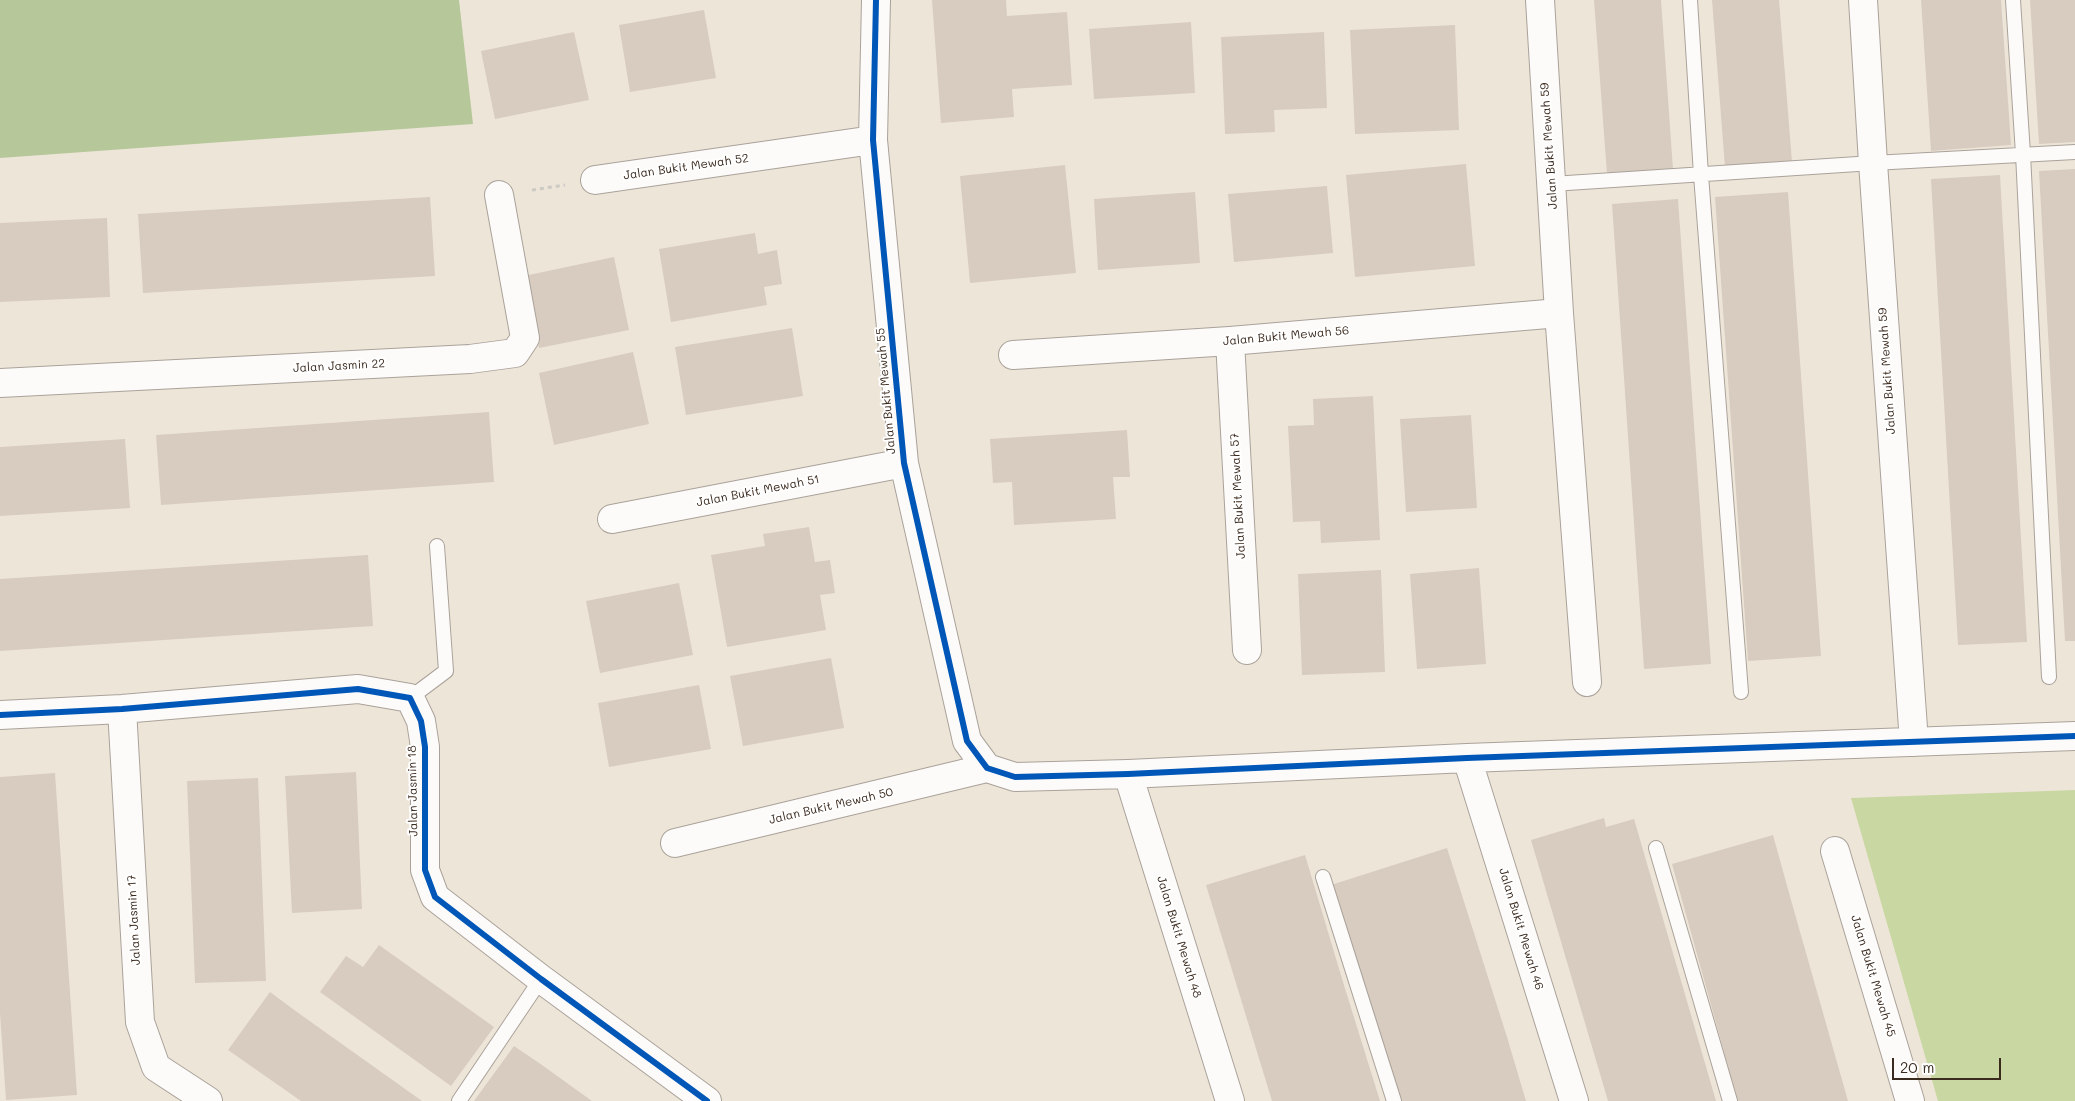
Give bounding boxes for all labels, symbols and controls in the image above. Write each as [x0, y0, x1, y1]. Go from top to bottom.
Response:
street label: Jalan Bukit Mewah 59 [1537, 82, 1561, 210]
street label: Jalan Bukit Mewah 52 [622, 151, 750, 183]
street label: Jalan Bukit Mewah 59 [1875, 307, 1899, 435]
street label: Jalan Bukit Mewah 56 [1222, 323, 1350, 349]
street label: Jalan Bukit Mewah 55 [873, 327, 899, 455]
street label: Jalan Jasmin 22 [293, 356, 385, 376]
street label: Jalan Bukit Mewah 57 [1228, 433, 1248, 559]
street label: Jalan Bukit Mewah 51 [695, 472, 821, 510]
street label: Jalan Jasmin 18 [405, 745, 421, 837]
street label: Jalan Bukit Mewah 50 [768, 785, 894, 827]
street label: Jalan Bukit Mewah 46 [1496, 866, 1546, 992]
street label: Jalan Jasmin 17 [124, 874, 144, 966]
street label: Jalan Bukit Mewah 48 [1154, 874, 1204, 1000]
street label: Jalan Bukit Mewah 45 [1848, 913, 1898, 1039]
scale bar [1895, 1048, 2004, 1080]
text: 20 m [1900, 1057, 1934, 1077]

